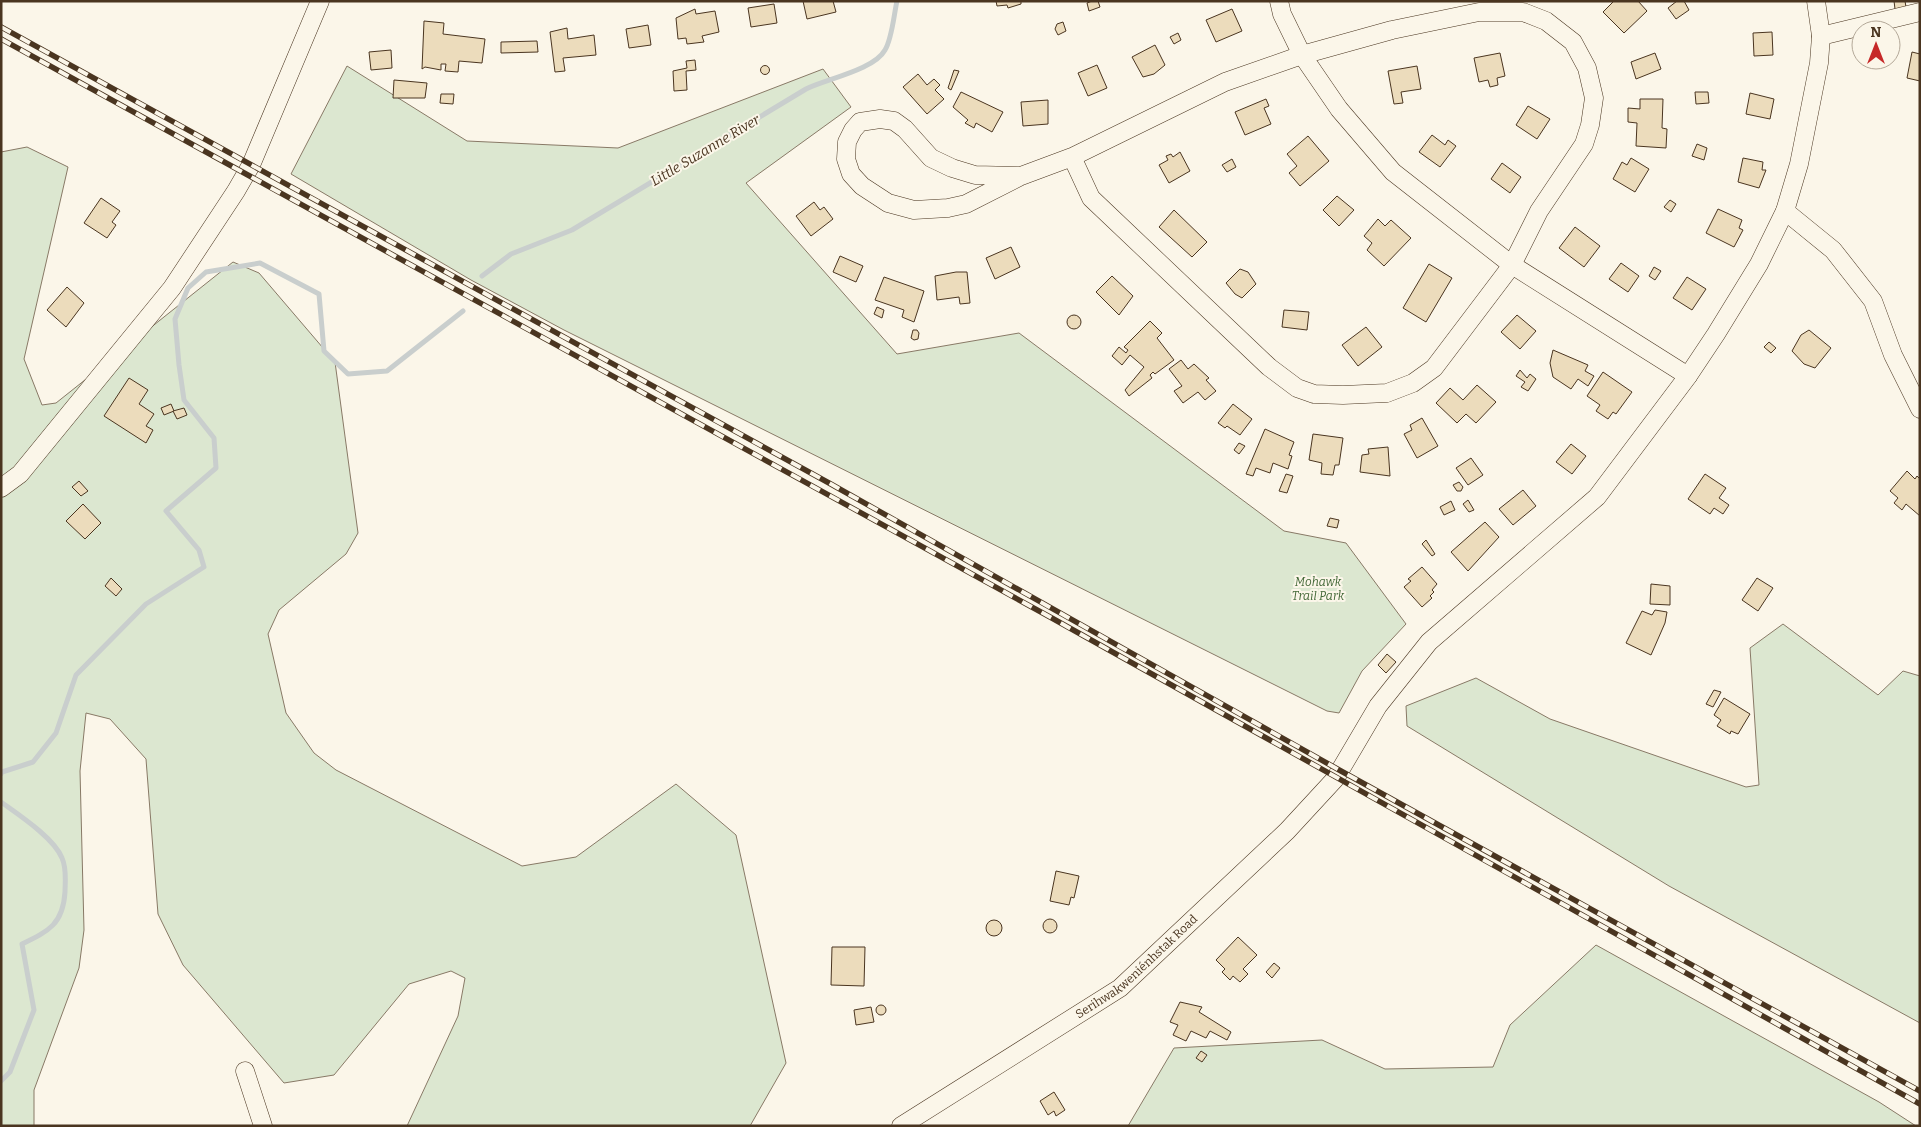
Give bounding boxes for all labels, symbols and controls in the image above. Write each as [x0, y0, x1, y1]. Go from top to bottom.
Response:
north arrow [1851, 20, 1901, 70]
text: N [1871, 24, 1882, 41]
water label: Little Suzanne River [648, 110, 764, 190]
park label: Mohawk Trail Park [1292, 575, 1345, 603]
street label: Serihwakweniénhstak Road [1073, 912, 1200, 1021]

